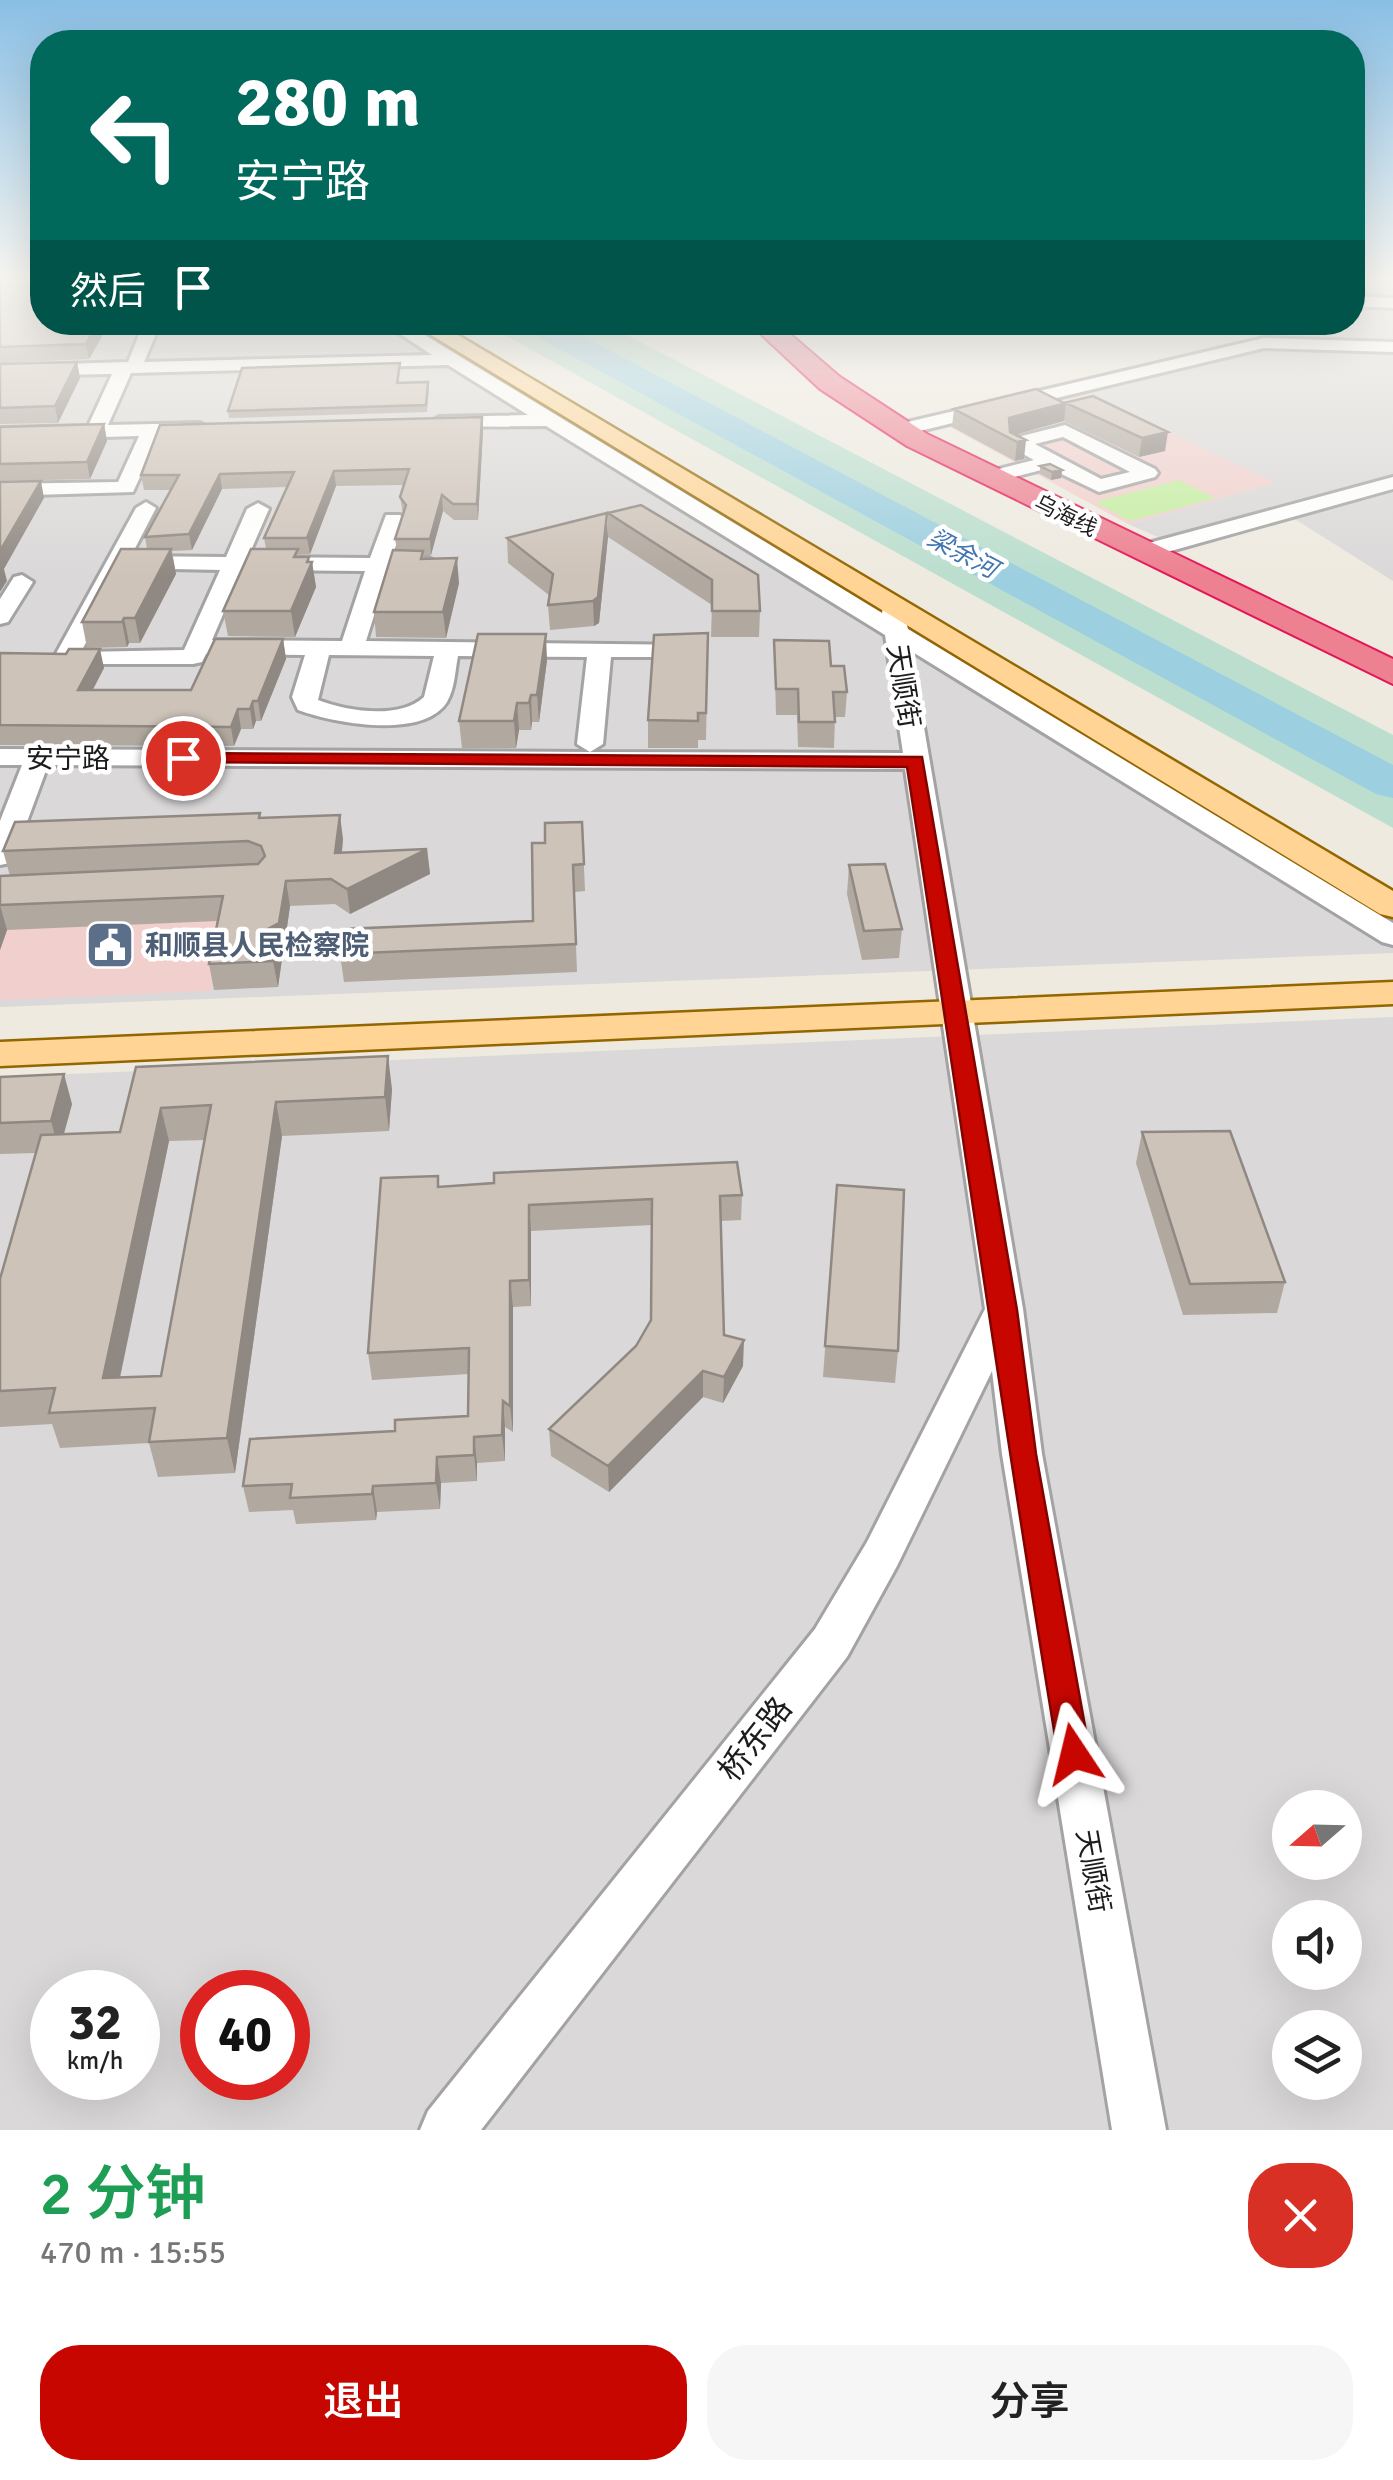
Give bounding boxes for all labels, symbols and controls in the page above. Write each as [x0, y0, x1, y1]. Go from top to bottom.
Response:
text: 280 m [235, 59, 420, 145]
icon: left [70, 70, 200, 200]
text: 安宁路 [235, 155, 370, 210]
icon: arrive [166, 260, 221, 315]
text: 然后 [70, 268, 146, 315]
street label: 乌海线 [1030, 489, 1101, 542]
water label: 梁余河 [922, 522, 1007, 587]
street label: 天顺街 [880, 642, 926, 730]
pin [141, 716, 226, 801]
icon: arrive [156, 731, 211, 786]
street label: 安宁路 [26, 742, 110, 776]
public building icon: 和顺县人民检察院 [84, 919, 136, 971]
place label: 和顺县人民检察院 [145, 929, 369, 963]
street label: 桥东路 [710, 1689, 800, 1789]
position arrow [1022, 1702, 1126, 1806]
north arrow [1272, 1790, 1362, 1880]
map controls [1272, 1790, 1362, 2100]
street label: 天顺街 [1069, 1827, 1117, 1915]
button: sound [1272, 1900, 1362, 1990]
speed limit sign: 40 [180, 1970, 310, 2100]
text: 32 [68, 1992, 122, 2054]
button: layers [1272, 2010, 1362, 2100]
text: km/h [67, 2045, 123, 2076]
text: 2 分钟 [40, 2158, 206, 2232]
button: close [1248, 2163, 1353, 2268]
text: 470 m · 15:55 [40, 2233, 226, 2272]
button: 退出 [40, 2345, 687, 2460]
button: 分享 [707, 2345, 1353, 2460]

